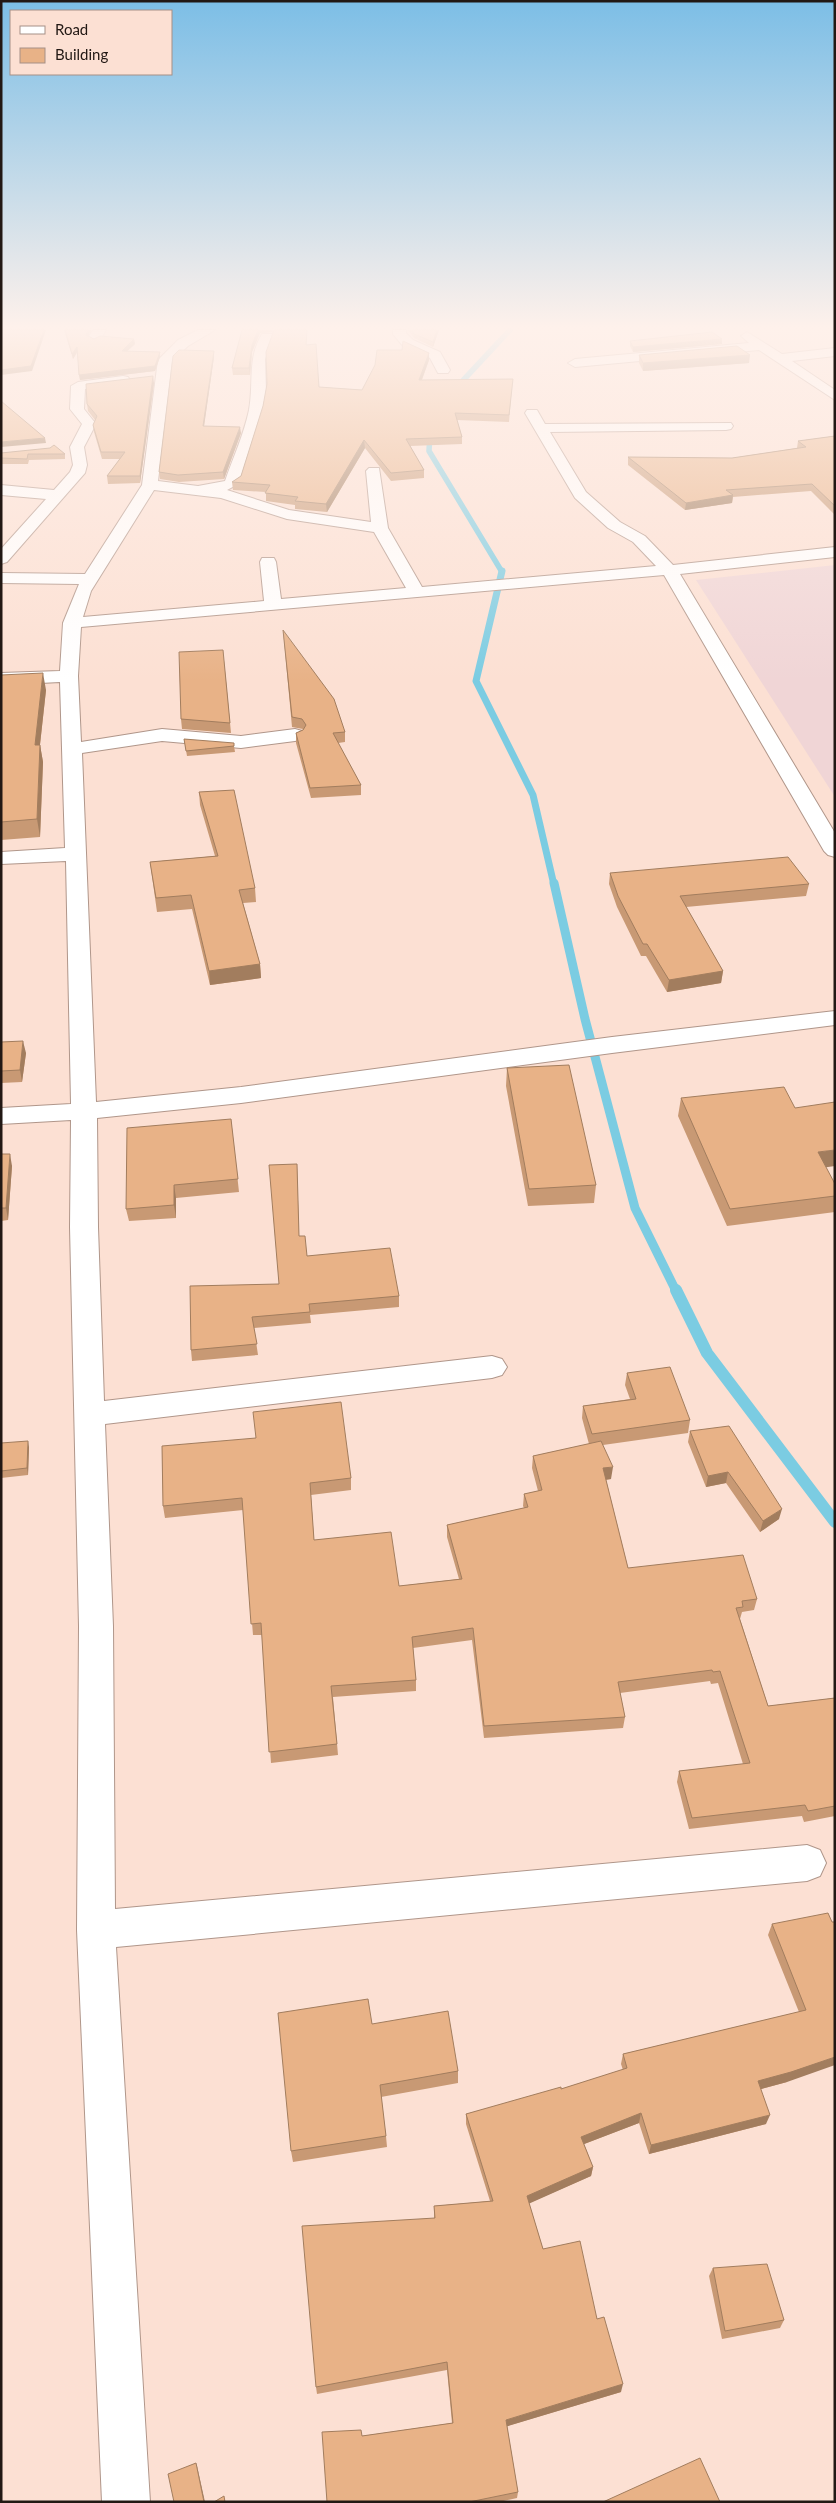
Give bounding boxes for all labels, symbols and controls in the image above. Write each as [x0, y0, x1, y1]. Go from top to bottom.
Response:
legend [10, 10, 172, 75]
text: Road [55, 20, 88, 38]
text: Building [55, 45, 108, 63]

